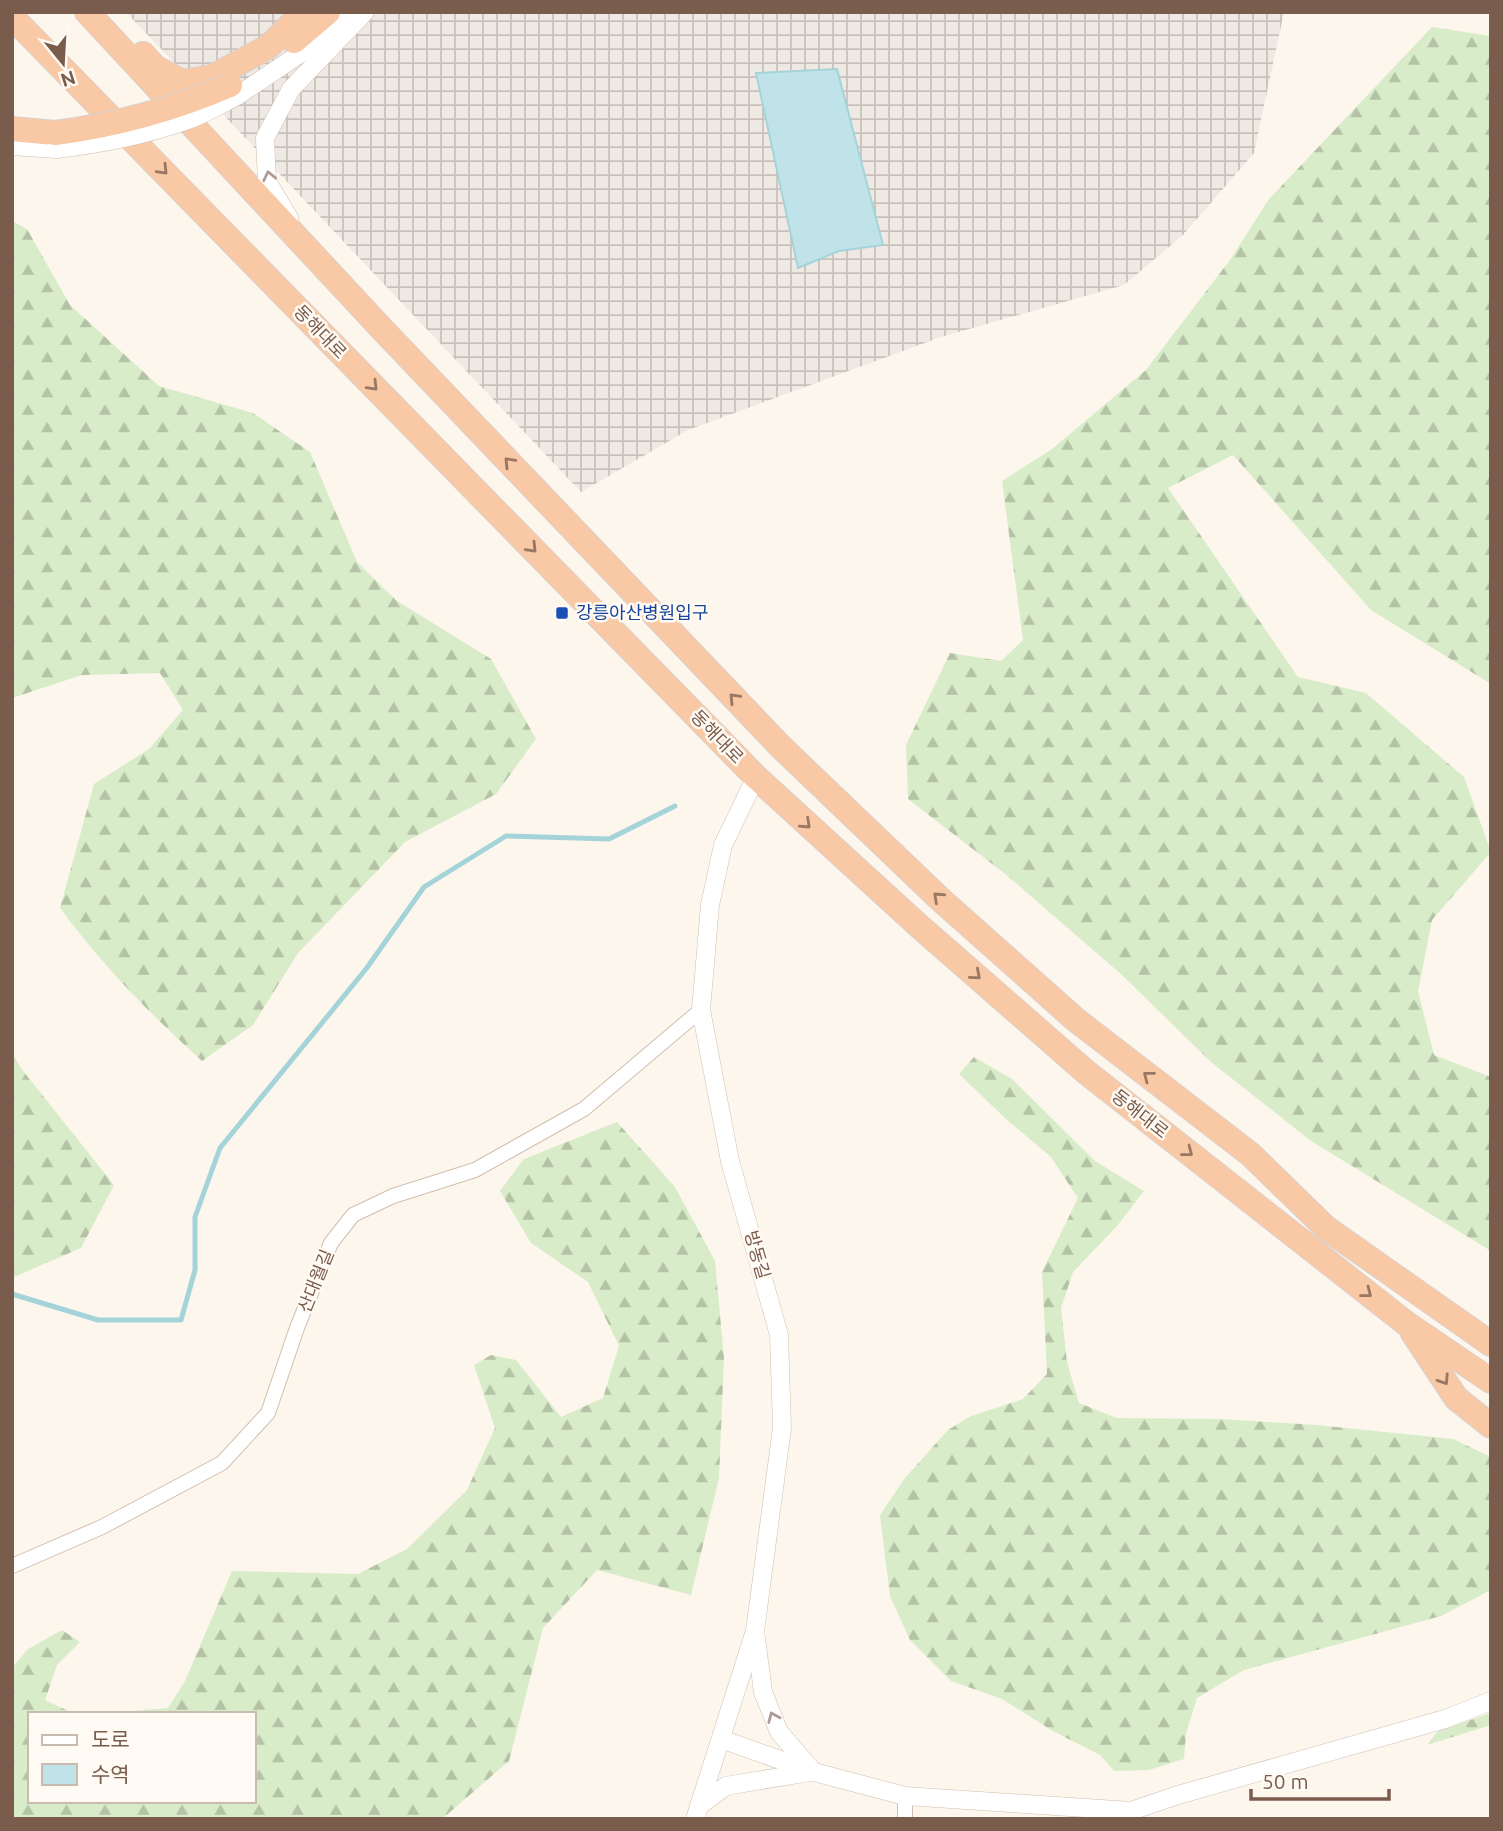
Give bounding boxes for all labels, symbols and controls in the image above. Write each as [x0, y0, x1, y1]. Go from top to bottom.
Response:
north arrow [28, 28, 98, 98]
text: N [58, 67, 78, 92]
one-way arrow [154, 162, 167, 175]
one-way arrow [262, 170, 277, 182]
street label: 동해대로 [291, 301, 351, 362]
one-way arrow [365, 377, 378, 390]
one-way arrow [505, 457, 518, 470]
one-way arrow [524, 540, 537, 553]
place label: 강릉아산병원입구 [576, 602, 708, 622]
marker: 강릉아산병원입구 [554, 605, 570, 621]
one-way arrow [730, 693, 743, 706]
street label: 동해대로 [688, 706, 748, 767]
one-way arrow [798, 815, 811, 828]
one-way arrow [933, 892, 946, 905]
one-way arrow [967, 967, 980, 979]
one-way arrow [1144, 1071, 1156, 1084]
street label: 동해대로 [1108, 1085, 1173, 1141]
one-way arrow [1180, 1143, 1193, 1156]
street label: 방동길 [742, 1228, 774, 1281]
street label: 산대월길 [293, 1246, 337, 1315]
one-way arrow [1359, 1284, 1371, 1297]
one-way arrow [1435, 1372, 1448, 1385]
legend [28, 1712, 256, 1803]
one-way arrow [768, 1712, 782, 1724]
text: 도로 [91, 1727, 130, 1751]
scale bar [1251, 1758, 1389, 1802]
text: 수역 [91, 1762, 130, 1786]
text: 50 m [1262, 1769, 1309, 1793]

